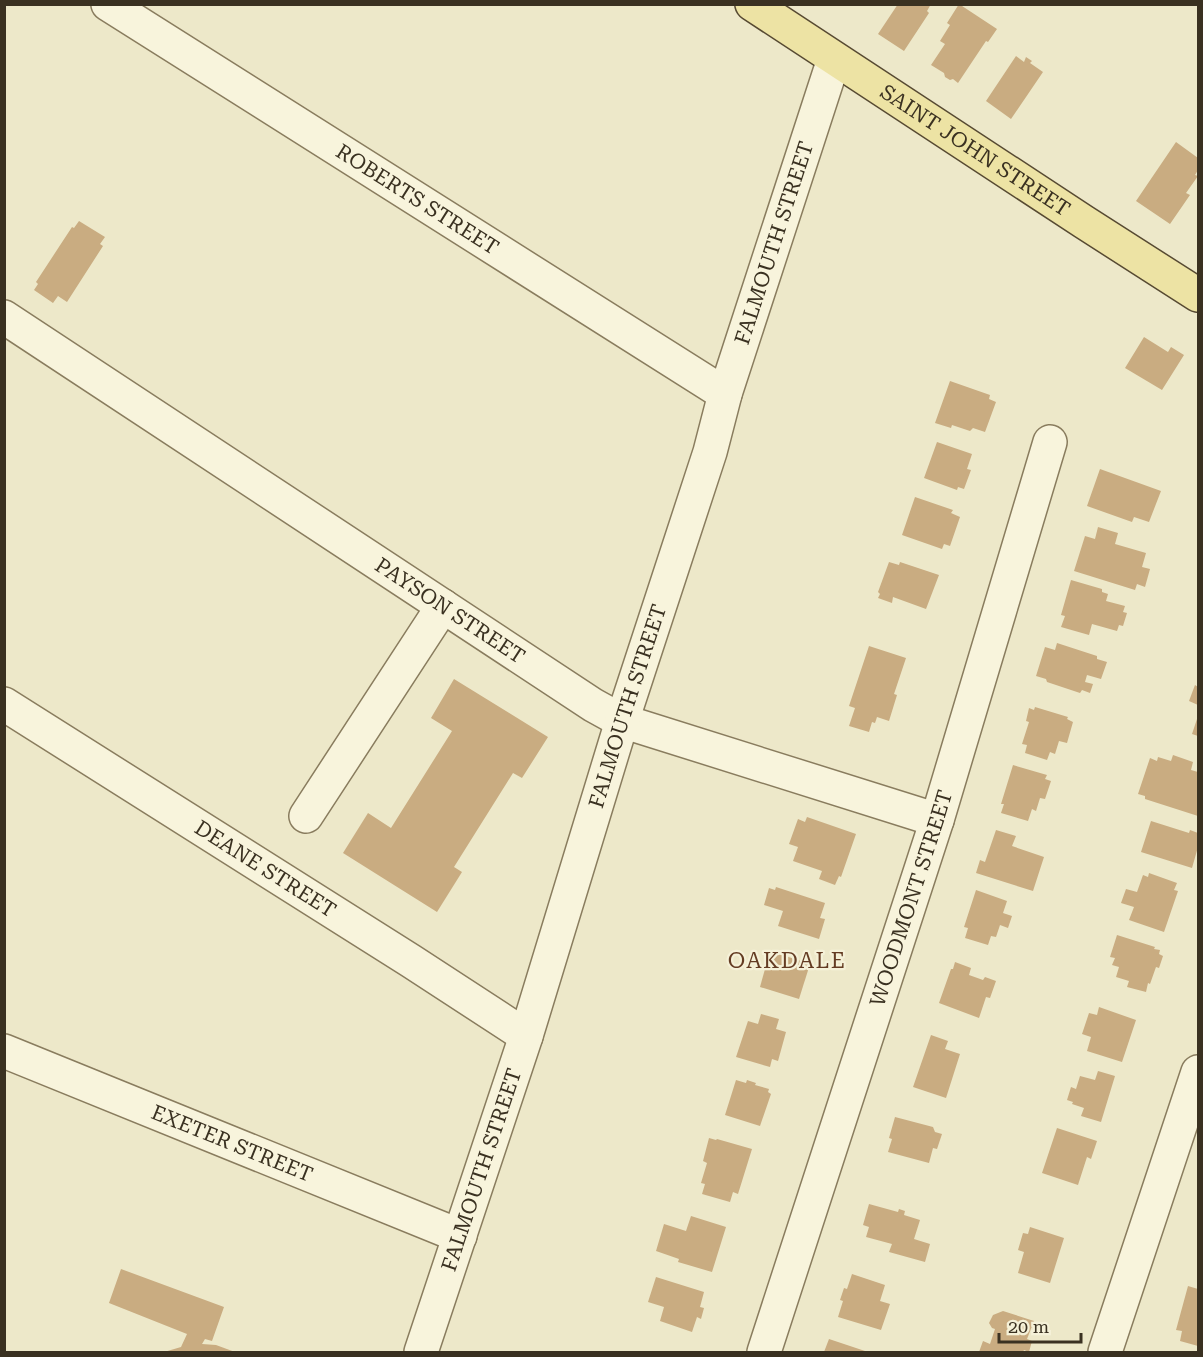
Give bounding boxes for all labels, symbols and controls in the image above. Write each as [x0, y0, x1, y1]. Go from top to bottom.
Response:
street label: SAINT JOHN STREET [876, 80, 1075, 222]
street label: FALMOUTH STREET [730, 138, 818, 348]
street label: ROBERTS STREET [332, 139, 503, 260]
street label: PAYSON STREET [371, 553, 529, 669]
street label: FALMOUTH STREET [584, 601, 671, 811]
street label: WOODMONT STREET [865, 787, 957, 1009]
street label: DEANE STREET [190, 816, 340, 922]
district label: OAKDALE [728, 948, 846, 973]
street label: FALMOUTH STREET [437, 1065, 526, 1274]
street label: EXETER STREET [148, 1100, 316, 1187]
scale bar [999, 1306, 1082, 1344]
text: 20 m [1008, 1316, 1049, 1337]

